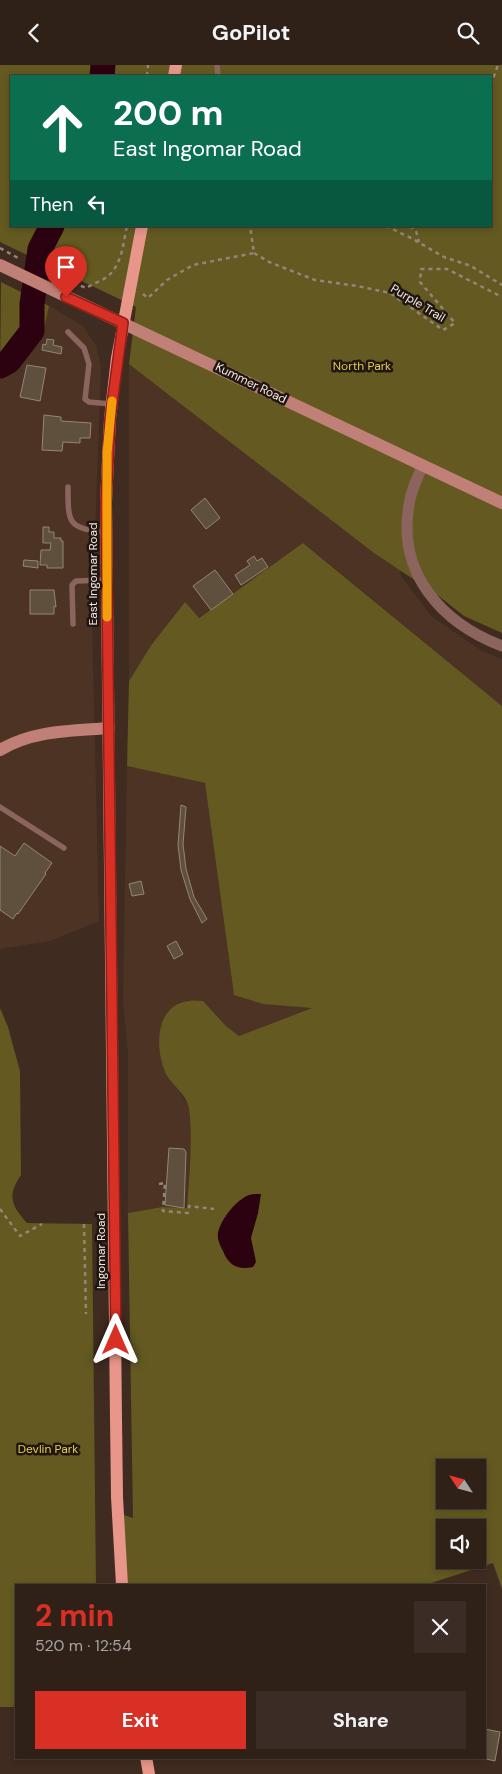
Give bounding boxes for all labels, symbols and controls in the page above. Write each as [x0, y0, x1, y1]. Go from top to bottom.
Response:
text: GoPilot [212, 18, 290, 47]
icon: back [20, 19, 48, 47]
icon: search [454, 19, 482, 47]
text: 200 m [113, 90, 224, 136]
icon: ahead [30, 95, 95, 160]
text: East Ingomar Road [113, 134, 302, 163]
icon: left [83, 190, 111, 218]
text: Then [30, 192, 73, 217]
pin [45, 246, 87, 297]
icon: arrive [52, 253, 80, 281]
street label: Purple Trail [388, 280, 448, 326]
park label: North Park [333, 358, 391, 374]
street label: Kummer Road [213, 359, 289, 407]
street label: East Ingomar Road [85, 522, 101, 626]
street label: Ingomar Road [93, 1213, 109, 1289]
position arrow [89, 1313, 141, 1365]
park label: Devlin Park [18, 1441, 78, 1457]
north arrow [436, 1459, 486, 1509]
map controls [436, 1459, 486, 1569]
button: sound [436, 1519, 486, 1569]
text: 2 min [35, 1596, 114, 1635]
button: close [414, 1601, 466, 1653]
text: 520 m · 12:54 [35, 1635, 132, 1656]
button: Exit [35, 1691, 246, 1749]
button: Share [256, 1691, 466, 1749]

